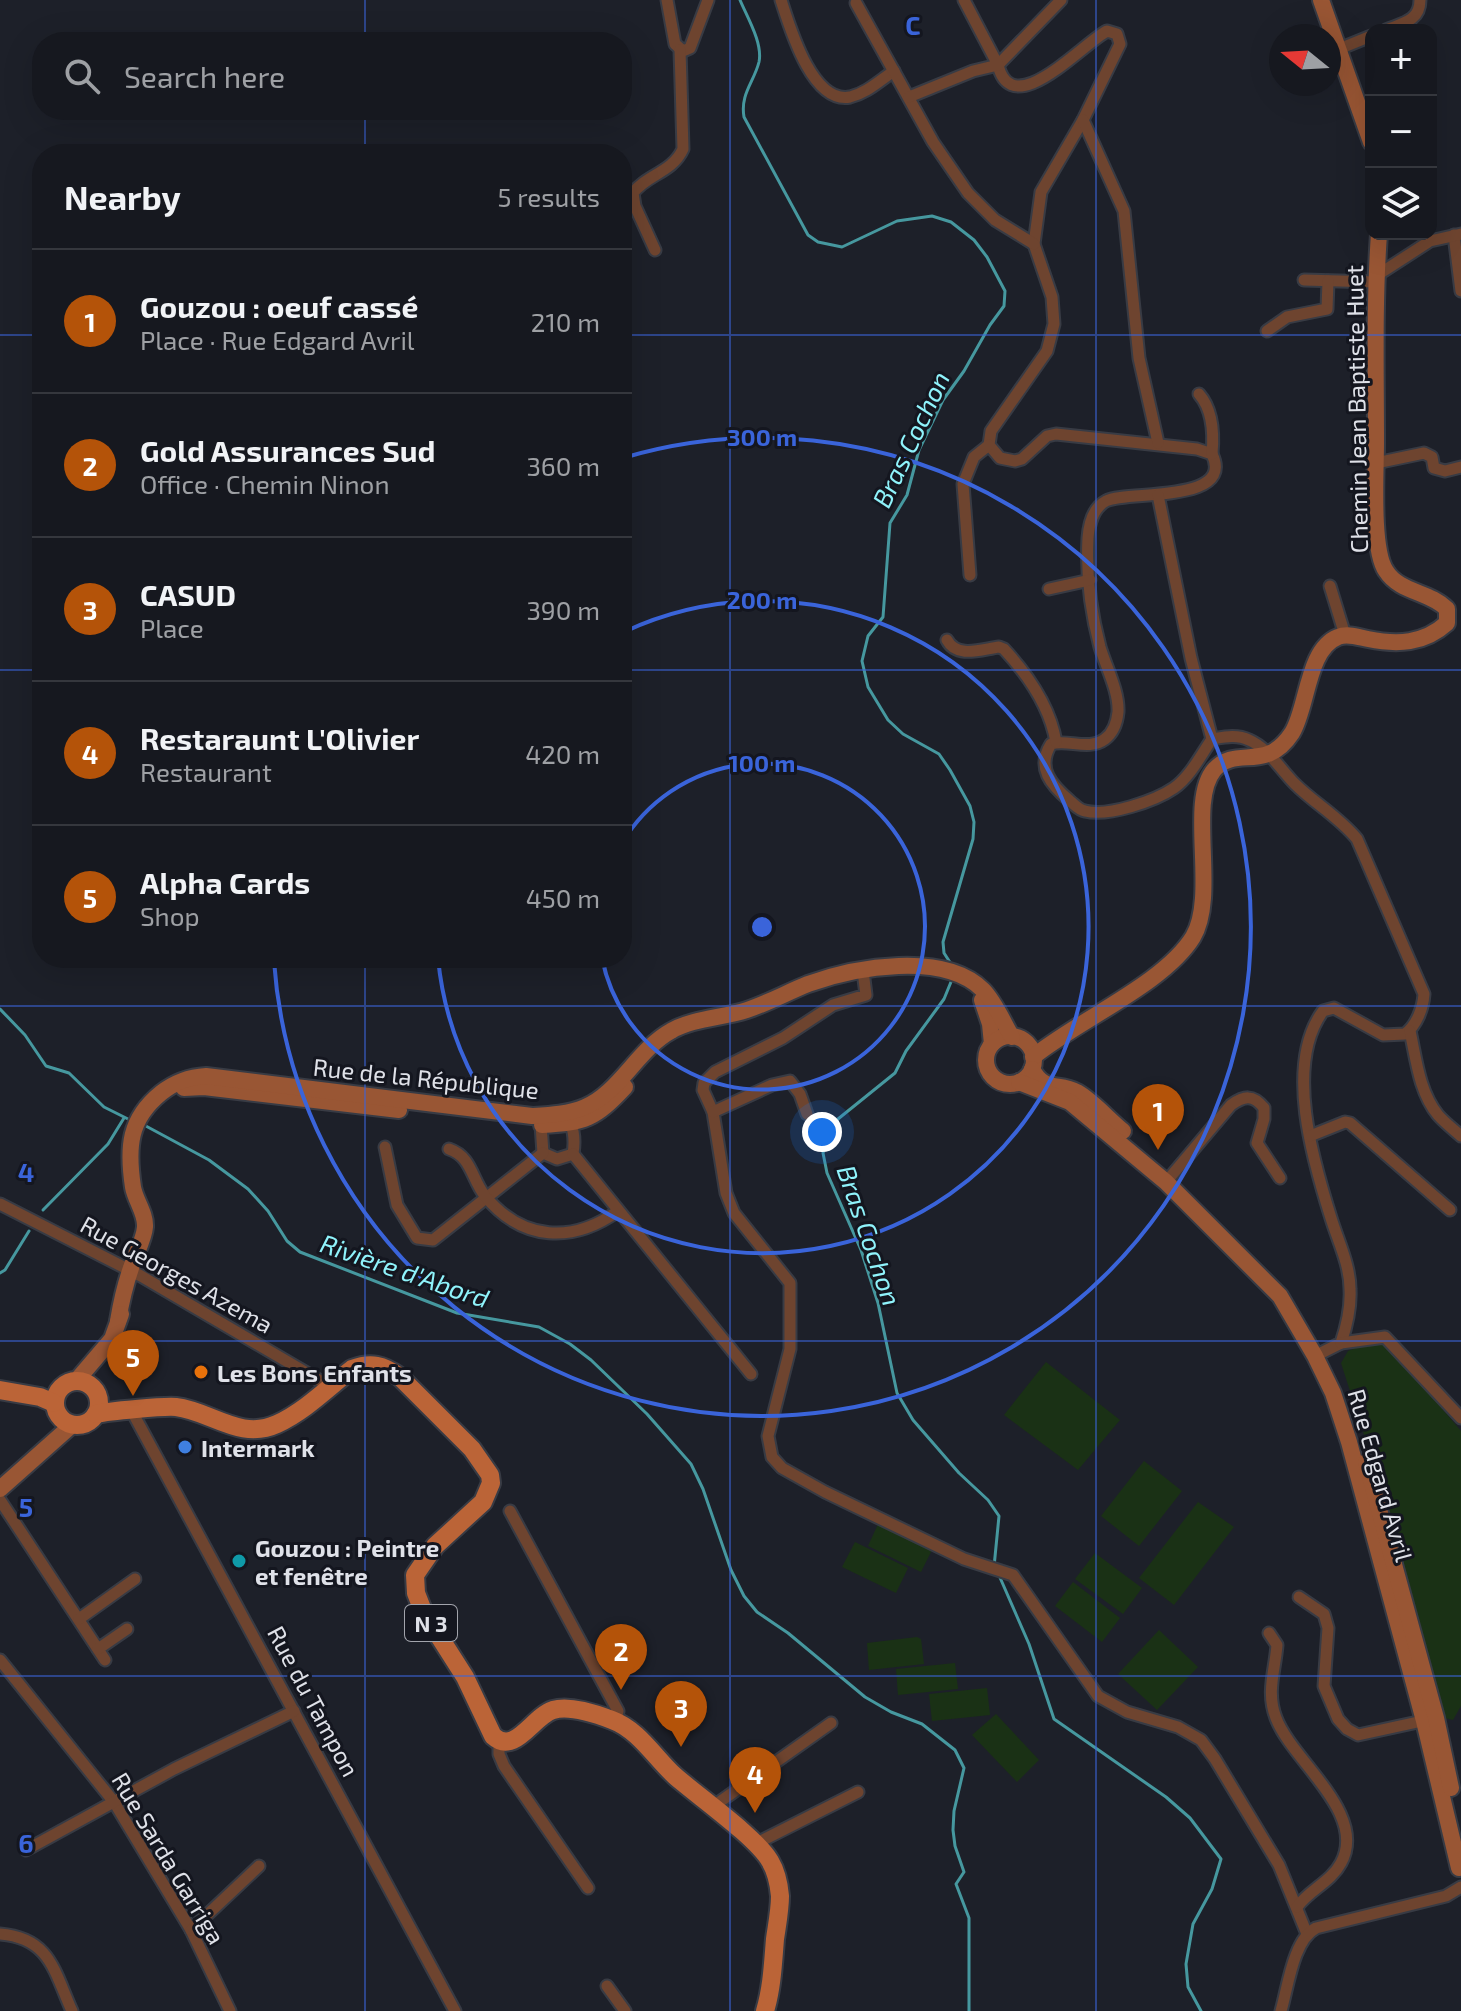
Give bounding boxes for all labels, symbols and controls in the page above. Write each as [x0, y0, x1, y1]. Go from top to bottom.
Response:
text: C [905, 9, 921, 40]
north arrow [1269, 24, 1341, 96]
map controls [1365, 24, 1437, 240]
button: + [1365, 24, 1437, 96]
search box [32, 32, 632, 120]
icon: search [60, 54, 104, 98]
text: Search here [124, 58, 285, 94]
button: − [1365, 96, 1437, 168]
button: layers [1365, 168, 1437, 240]
text: Nearby [64, 176, 181, 217]
text: 5 results [498, 181, 600, 212]
street label: Chemin Jean Baptiste Huet [1339, 265, 1373, 553]
text: Gouzou : oeuf cassé [140, 288, 418, 324]
text: 1 [84, 306, 96, 337]
text: 210 m [531, 306, 600, 337]
text: Place · Rue Edgard Avril [140, 324, 415, 355]
water label: Bras Cochon [865, 366, 955, 512]
text: 300 m [727, 422, 797, 451]
text: Gold Assurances Sud [140, 432, 435, 468]
text: 2 [82, 450, 98, 481]
text: 360 m [526, 450, 600, 481]
text: Office · Chemin Ninon [140, 468, 390, 499]
text: CASUD [140, 576, 236, 612]
text: 200 m [727, 585, 797, 614]
text: 3 [83, 594, 97, 625]
text: 390 m [526, 594, 600, 625]
text: Place [140, 612, 204, 643]
text: Restaraunt L'Olivier [140, 720, 419, 756]
text: 4 [82, 738, 98, 769]
text: 420 m [525, 738, 600, 769]
text: 100 m [729, 748, 795, 777]
text: Restaurant [140, 756, 272, 787]
text: Alpha Cards [140, 864, 310, 900]
text: 5 [83, 882, 97, 913]
text: 450 m [526, 882, 600, 913]
text: Shop [140, 900, 200, 931]
centre of rings [748, 913, 776, 941]
street label: Rue de la République [312, 1052, 540, 1104]
pin: 1 [1132, 1084, 1184, 1150]
your location [802, 1112, 842, 1152]
text: 4 [18, 1156, 34, 1187]
water label: Bras Cochon [831, 1161, 909, 1309]
street label: Rue Georges Azema [76, 1209, 278, 1339]
water label: Rivière d'Abord [317, 1227, 494, 1313]
pin: 5 [107, 1330, 159, 1396]
place label: Les Bons Enfants [217, 1358, 412, 1387]
marker: Les Bons Enfants [192, 1363, 210, 1381]
street label: Rue Edgard Avril [1343, 1385, 1419, 1565]
place label: Intermark [201, 1433, 315, 1462]
marker: Intermark [176, 1438, 194, 1456]
text: 5 [19, 1491, 33, 1522]
place label: Gouzou : Peintre et fenêtre [255, 1533, 439, 1590]
marker: Gouzou : Peintre et fenêtre [230, 1552, 248, 1570]
road number: N 3 [405, 1605, 457, 1641]
street label: Rue du Tampon [262, 1621, 366, 1781]
pin: 2 [595, 1624, 647, 1690]
pin: 3 [655, 1681, 707, 1747]
pin: 4 [729, 1747, 781, 1813]
street label: Rue Sarda Garriga [106, 1767, 232, 1949]
text: 6 [18, 1827, 34, 1858]

